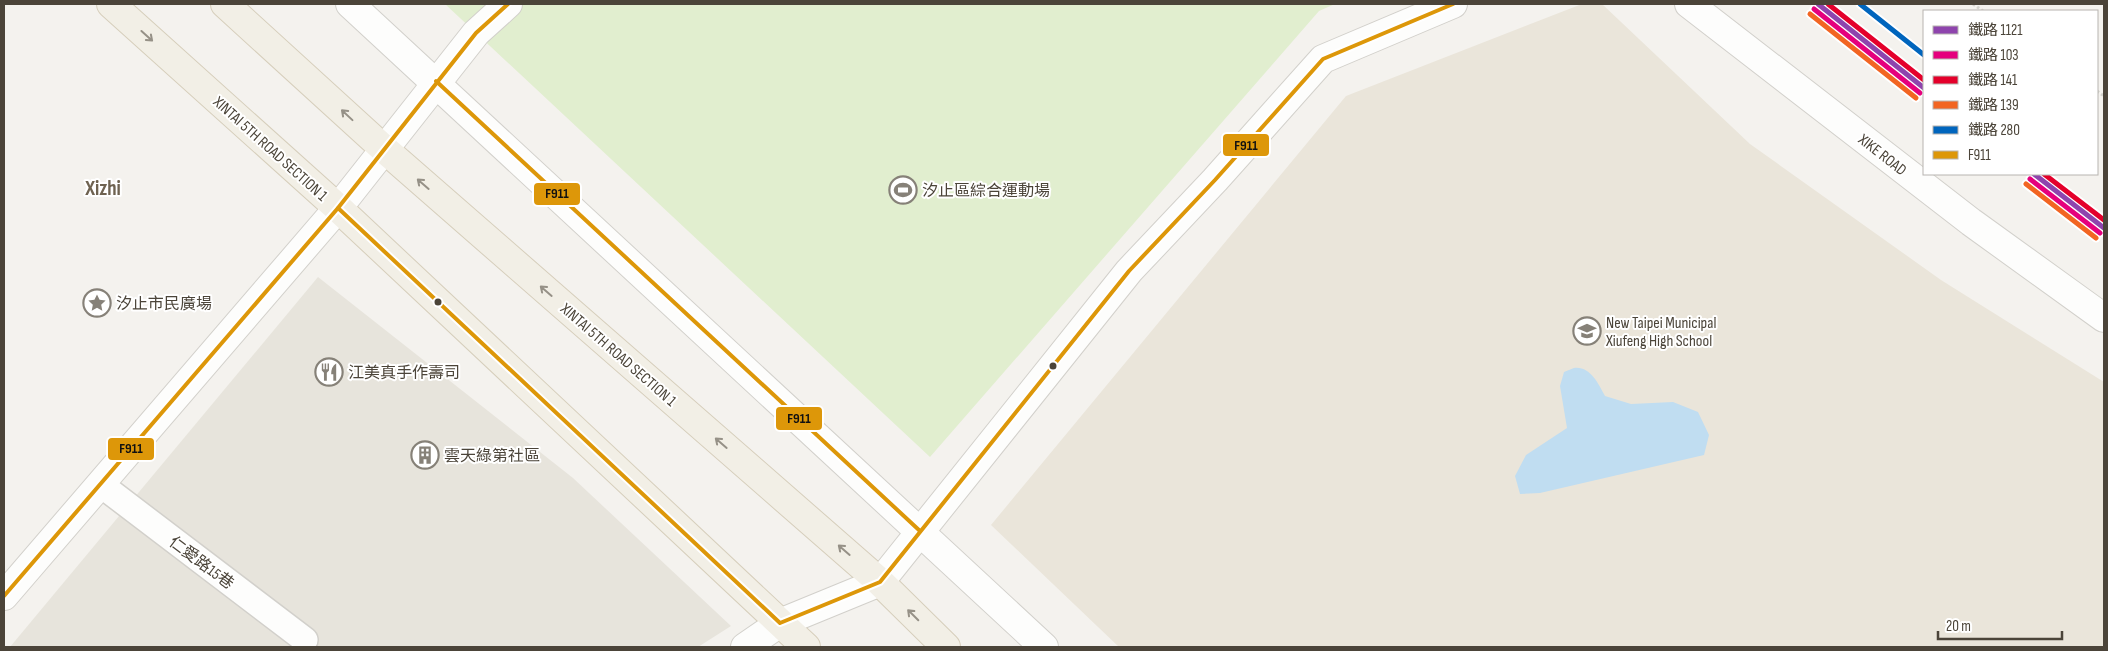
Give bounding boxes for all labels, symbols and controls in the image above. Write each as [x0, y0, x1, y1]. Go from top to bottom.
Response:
legend [1923, 10, 2098, 175]
text: 鐵路 1121 [1968, 21, 2023, 40]
one-way arrow [140, 30, 153, 42]
text: 鐵路 103 [1968, 46, 2019, 65]
text: 鐵路 141 [1968, 71, 2018, 90]
street label: XINTAI 5TH ROAD SECTION 1 [208, 92, 331, 206]
text: 鐵路 139 [1968, 96, 2019, 115]
one-way arrow [340, 110, 353, 121]
text: 鐵路 280 [1968, 121, 2020, 140]
street label: XIKE ROAD [1853, 130, 1910, 180]
line badge: F911 [1222, 133, 1270, 157]
text: F911 [1234, 137, 1258, 154]
text: F911 [1968, 146, 1991, 165]
sports icon: 汐止區綜合運動場 [888, 175, 918, 205]
district label: Xizhi [84, 176, 121, 201]
one-way arrow [417, 178, 430, 190]
line badge: F911 [533, 182, 581, 206]
place label: 汐止區綜合運動場 [922, 182, 1050, 201]
text: F911 [545, 185, 569, 202]
one-way arrow [539, 285, 552, 296]
place icon: 汐止市民廣場 [82, 288, 112, 318]
place label: 汐止市民廣場 [116, 295, 212, 314]
unlabelled marker [433, 297, 443, 307]
street label: XINTAI 5TH ROAD SECTION 1 [555, 299, 680, 411]
place label: New Taipei Municipal Xiufeng High School [1605, 314, 1716, 351]
school or university icon: New Taipei Municipal Xiufeng High School [1572, 316, 1602, 346]
restaurant icon: 江美真手作壽司 [314, 357, 344, 387]
unlabelled marker [1048, 361, 1058, 371]
place label: 江美真手作壽司 [348, 364, 460, 383]
line badge: F911 [775, 406, 823, 431]
text: F911 [787, 410, 811, 427]
line badge: F911 [107, 437, 155, 461]
one-way arrow [715, 438, 728, 449]
text: F911 [119, 440, 143, 457]
building icon: 雲天綠第社區 [410, 440, 440, 470]
place label: 雲天綠第社區 [444, 447, 540, 466]
street label: 仁愛路15巷 [165, 533, 237, 594]
one-way arrow [837, 544, 850, 556]
scale bar [1938, 608, 2062, 640]
one-way arrow [907, 609, 919, 621]
text: 20 m [1946, 617, 1971, 636]

